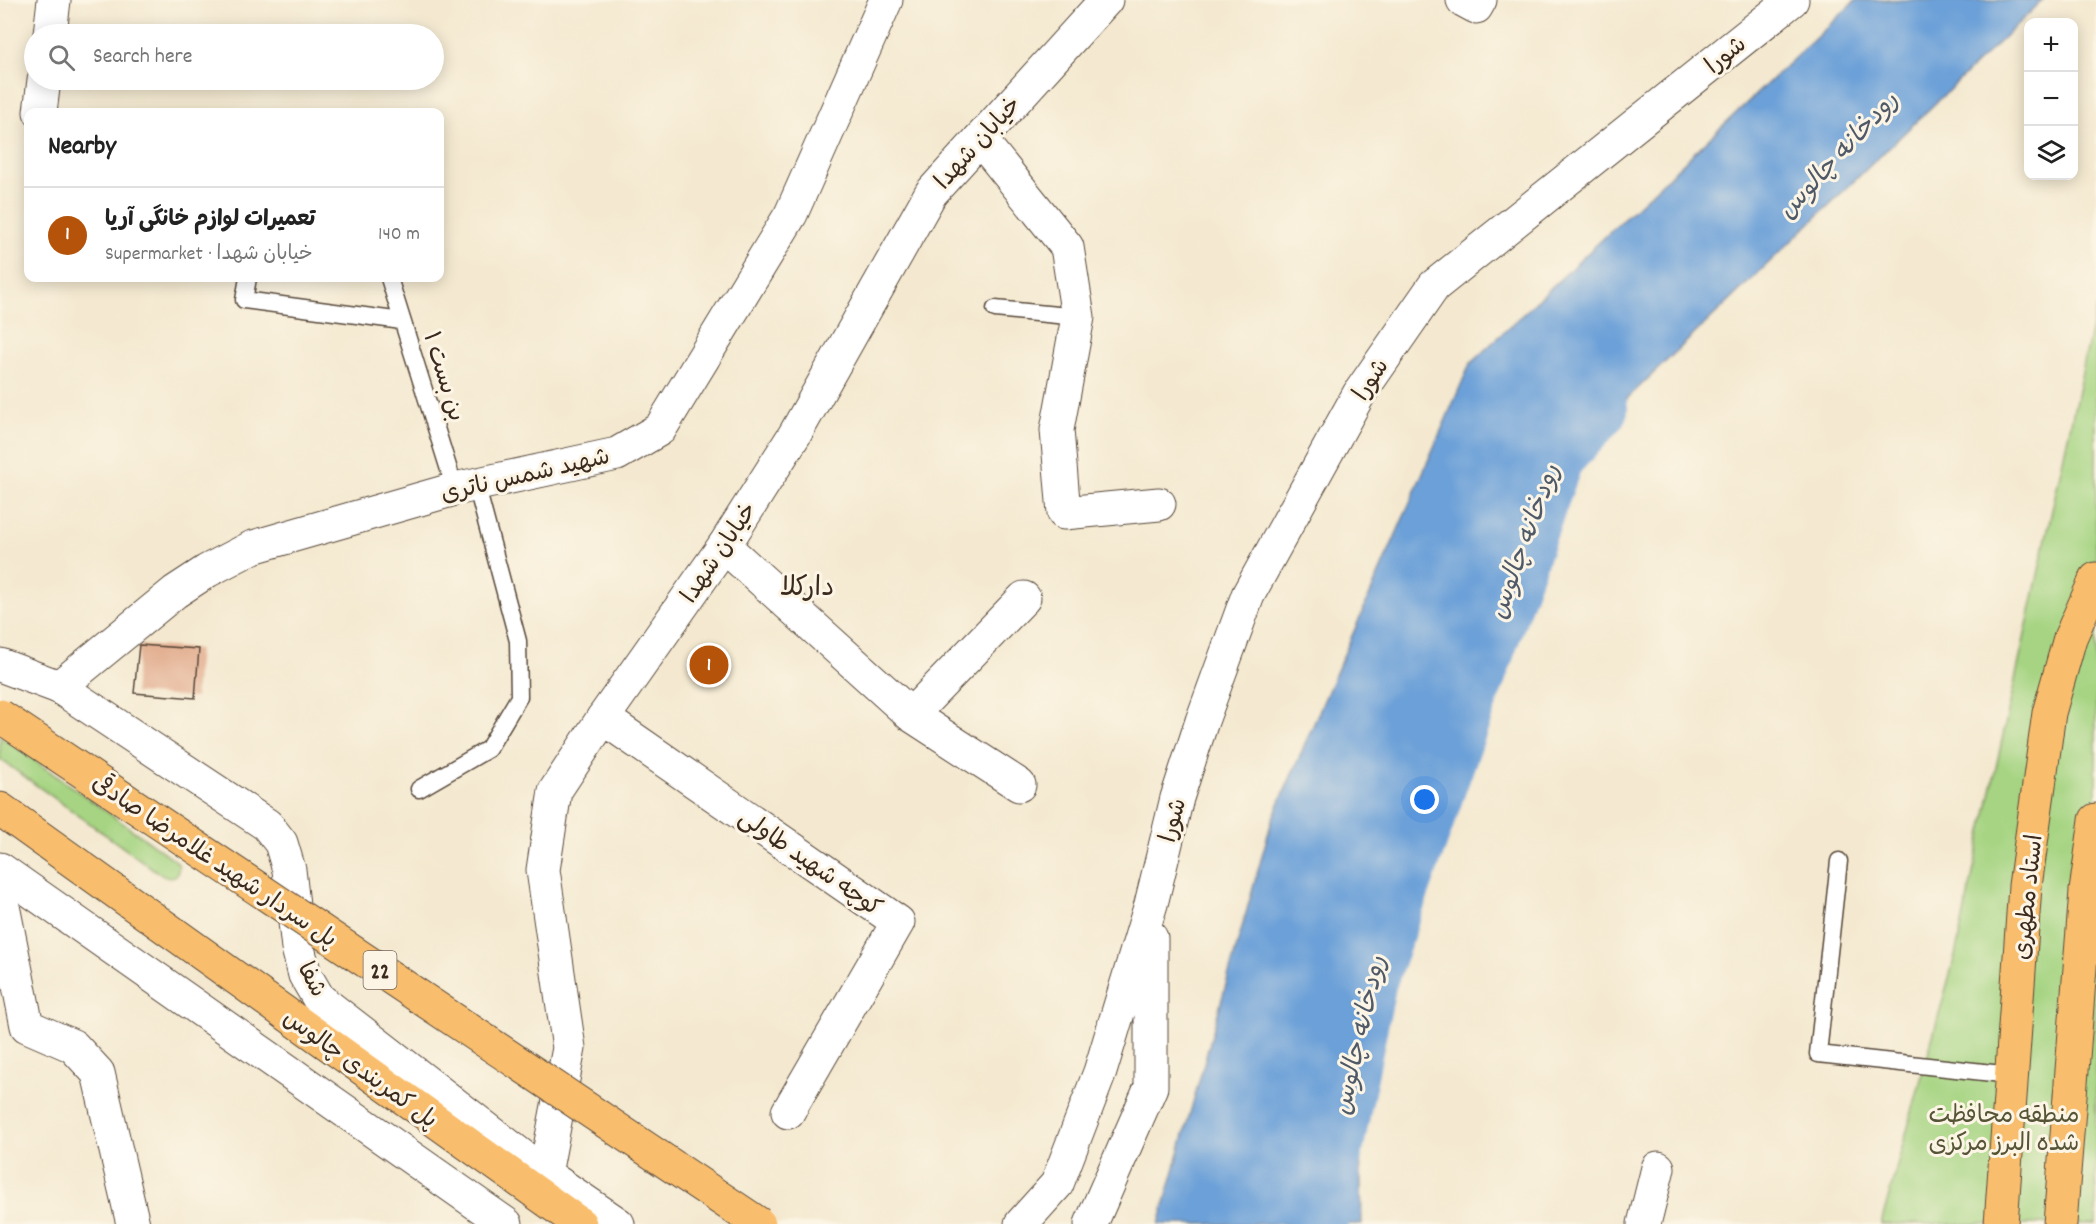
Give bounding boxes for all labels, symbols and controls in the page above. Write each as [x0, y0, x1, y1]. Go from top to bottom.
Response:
map controls [2024, 18, 2078, 180]
button: + [2024, 18, 2078, 72]
search box [24, 24, 444, 90]
street label: شورا [1699, 29, 1755, 84]
icon: search [45, 41, 78, 74]
text: Search here [93, 42, 192, 73]
button: − [2024, 72, 2078, 126]
water label: رودخانه چالوس [1771, 84, 1909, 228]
street label: خیابان شهدا [928, 90, 1030, 198]
button: layers [2024, 126, 2078, 180]
text: Nearby [48, 129, 116, 166]
text: تعمیرات لوازم خانگی آریا [105, 205, 315, 236]
text: 1 [65, 221, 70, 249]
text: 140 m [378, 221, 420, 249]
text: Supermarket · خیابان شهدا [105, 241, 313, 269]
street label: بن بست ۱ [412, 328, 472, 426]
street label: شورا [1346, 353, 1399, 409]
street label: شهید شمس ناتری [438, 441, 614, 513]
water label: رودخانه چالوس [1481, 460, 1571, 625]
street label: خیابان شهدا [674, 496, 767, 611]
district label: دارکلا [780, 570, 834, 609]
pin: 1 [690, 642, 728, 688]
street label: پل سردار شهید غلامرضا صادقی [84, 767, 343, 957]
your location [1410, 785, 1439, 814]
street label: شورا [1153, 795, 1197, 847]
street label: کوچه شهید طاولی [731, 802, 888, 927]
street label: استاد مطهری [2006, 833, 2053, 962]
road number: 22 [364, 951, 397, 989]
water label: رودخانه چالوس [1325, 952, 1398, 1119]
street label: شفا [287, 957, 334, 1004]
street label: پل کمربندی چالوس [275, 1003, 444, 1138]
park label: منطقه محافظت شده البرز مرکزی [1929, 1100, 2079, 1162]

